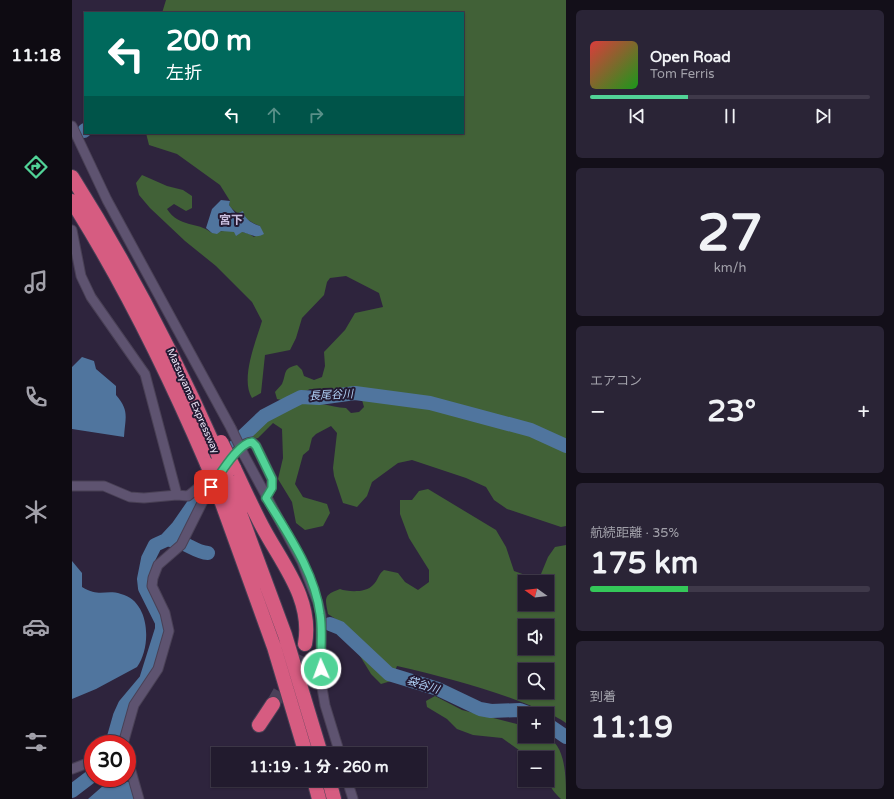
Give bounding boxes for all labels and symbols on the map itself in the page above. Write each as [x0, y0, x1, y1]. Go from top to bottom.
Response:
district label: 宮下 [219, 213, 243, 227]
street label: Matsuyama Expressway [164, 347, 222, 456]
water label: 長尾谷川 [309, 387, 354, 403]
pin [194, 470, 228, 504]
north arrow [518, 575, 554, 611]
position arrow [300, 648, 342, 690]
water label: 袋谷川 [405, 674, 442, 697]
speed limit sign: 30 [84, 735, 136, 787]

